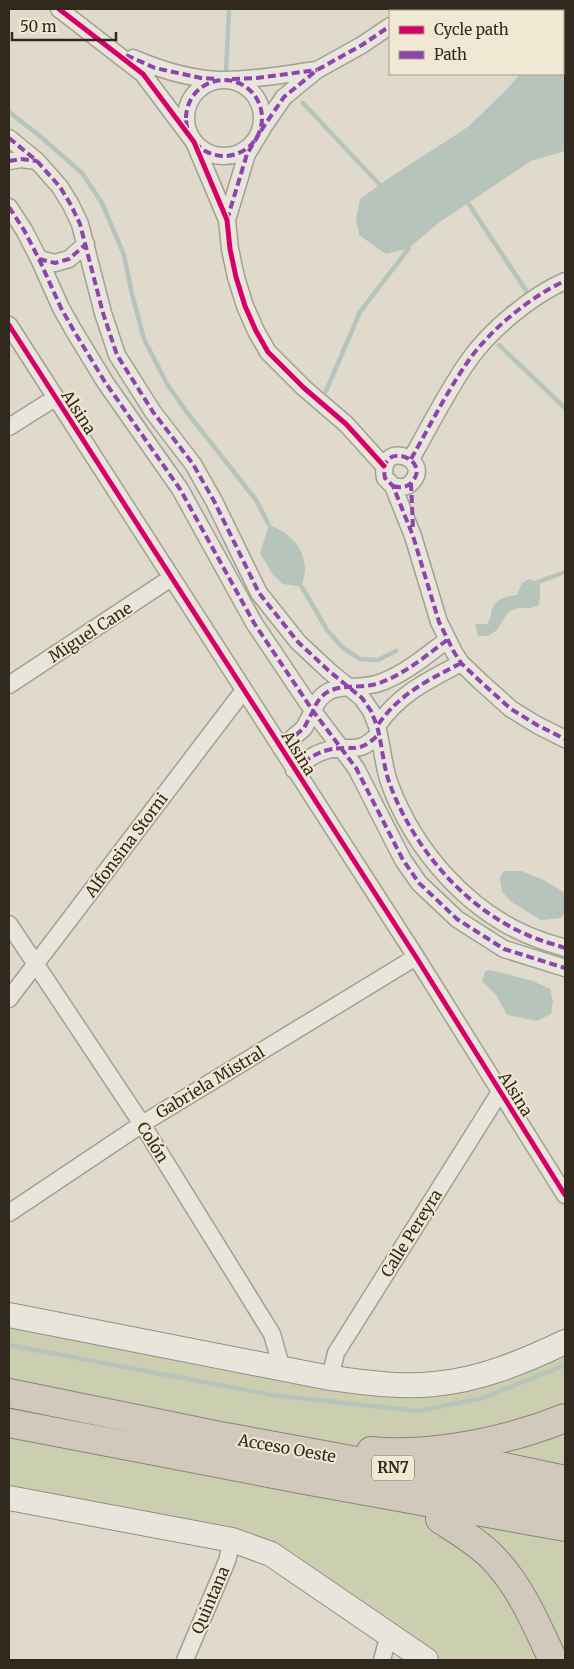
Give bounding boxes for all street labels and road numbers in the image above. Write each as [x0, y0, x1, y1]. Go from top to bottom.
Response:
street label: Alsina [57, 385, 101, 438]
street label: Miguel Cane [44, 598, 136, 666]
street label: Alsina [277, 726, 321, 779]
street label: Alfonsina Storni [80, 789, 172, 902]
street label: Gabriela Mistral [152, 1042, 268, 1122]
street label: Alsina [494, 1067, 538, 1120]
street label: Colón [133, 1118, 173, 1166]
street label: Calle Pereyra [376, 1185, 446, 1281]
street label: Acceso Oeste [235, 1429, 338, 1466]
road number: RN7 [372, 1456, 414, 1480]
street label: Quintana [187, 1563, 233, 1637]

